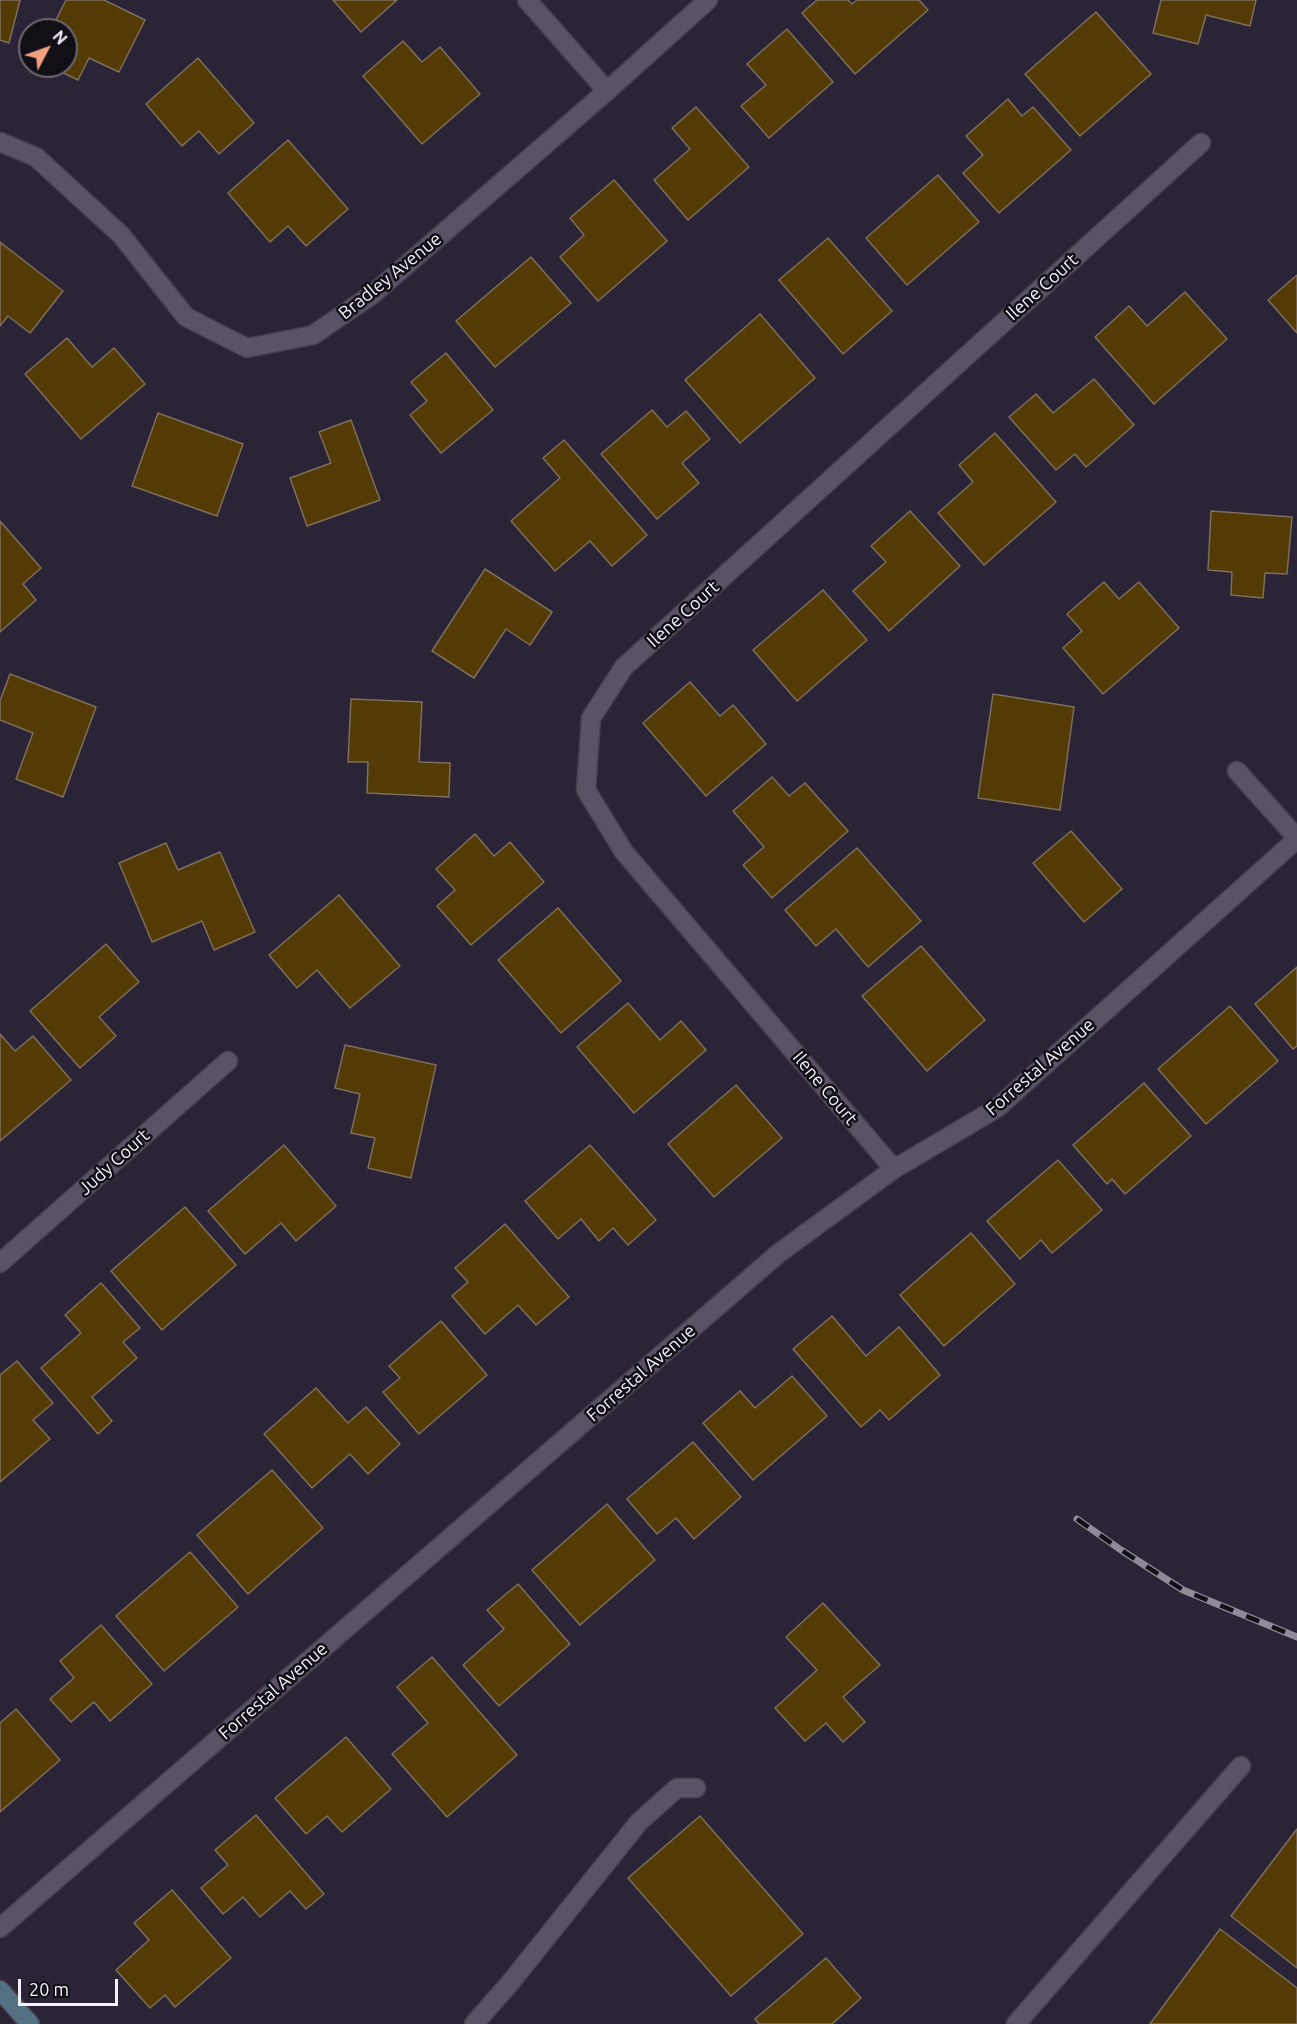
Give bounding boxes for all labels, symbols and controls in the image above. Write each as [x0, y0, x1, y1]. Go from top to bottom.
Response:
north arrow [18, 18, 78, 78]
text: N [49, 27, 71, 48]
street label: Bradley Avenue [334, 228, 446, 324]
street label: Ilene Court [1002, 249, 1082, 325]
street label: Ilene Court [643, 576, 723, 652]
street label: Forrestal Avenue [981, 1014, 1099, 1120]
street label: Ilene Court [788, 1047, 862, 1129]
street label: Judy Court [74, 1124, 154, 1200]
street label: Forrestal Avenue [582, 1320, 700, 1426]
street label: Forrestal Avenue [214, 1638, 332, 1744]
scale bar [21, 1967, 122, 2005]
text: 20 m [29, 1979, 69, 1999]

